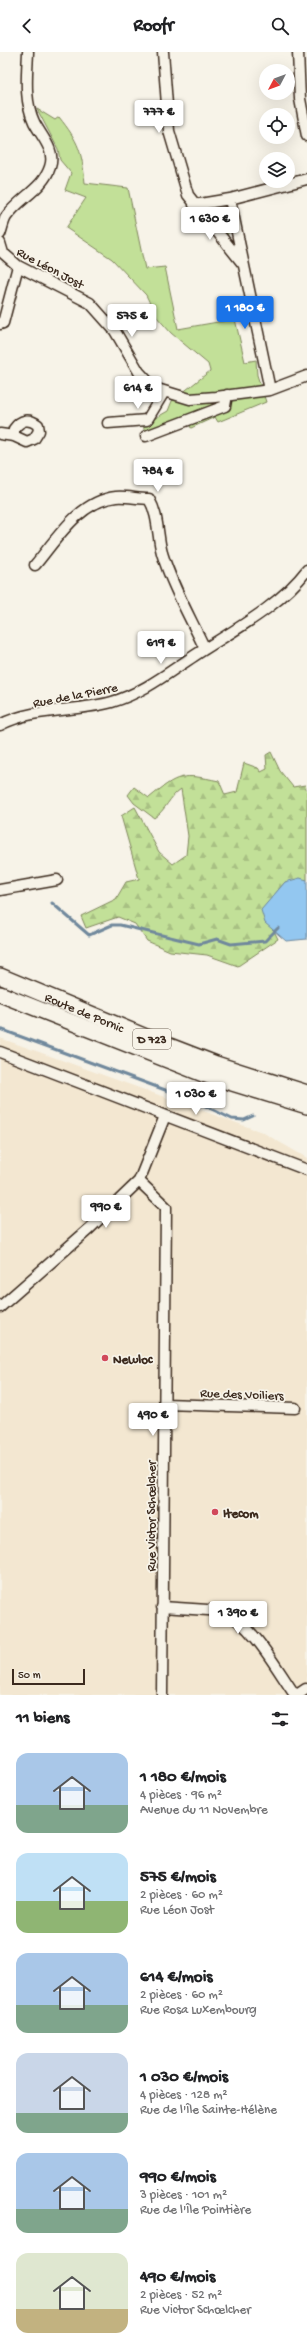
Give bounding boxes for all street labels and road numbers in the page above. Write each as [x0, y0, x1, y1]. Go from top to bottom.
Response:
street label: Rue Léon Jost [14, 245, 87, 294]
street label: Rue de la Pierre [32, 681, 119, 712]
street label: Route de Pornic [42, 991, 126, 1037]
road number: D 723 [133, 1029, 171, 1049]
street label: Rue des Voiliers [200, 1387, 285, 1404]
street label: Rue Victor Schœlcher [145, 1459, 160, 1571]

